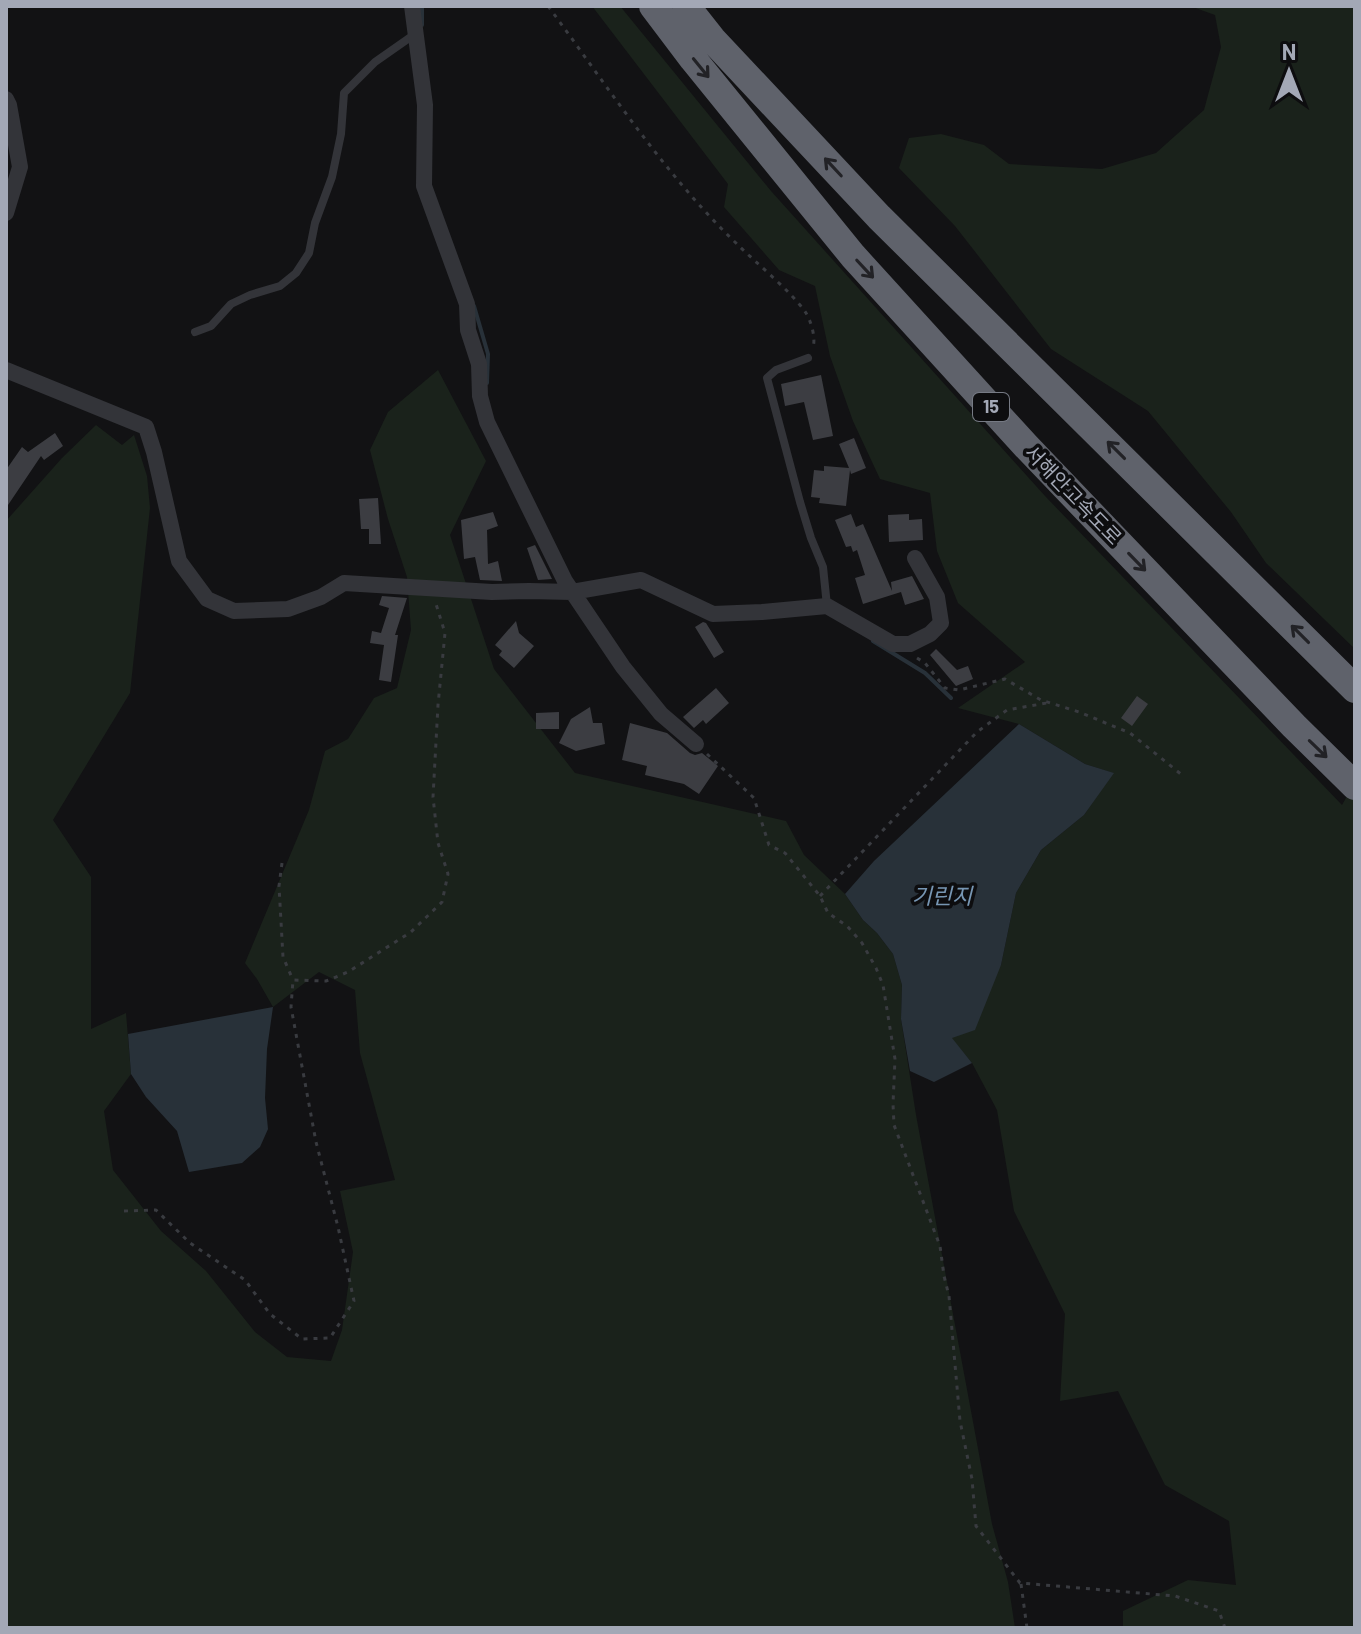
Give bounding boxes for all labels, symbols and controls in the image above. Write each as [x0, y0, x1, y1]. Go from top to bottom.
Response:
north arrow [1249, 32, 1329, 112]
text: N [1282, 38, 1296, 64]
one-way arrow [692, 57, 709, 78]
one-way arrow [823, 157, 842, 177]
one-way arrow [856, 259, 875, 279]
road number: 15 [973, 393, 1009, 421]
street label: 서해안고속도로 [1020, 440, 1127, 549]
one-way arrow [1107, 441, 1126, 460]
one-way arrow [1127, 552, 1146, 572]
one-way arrow [1290, 624, 1310, 643]
one-way arrow [1308, 740, 1328, 759]
water label: 기린지 [912, 882, 974, 908]

